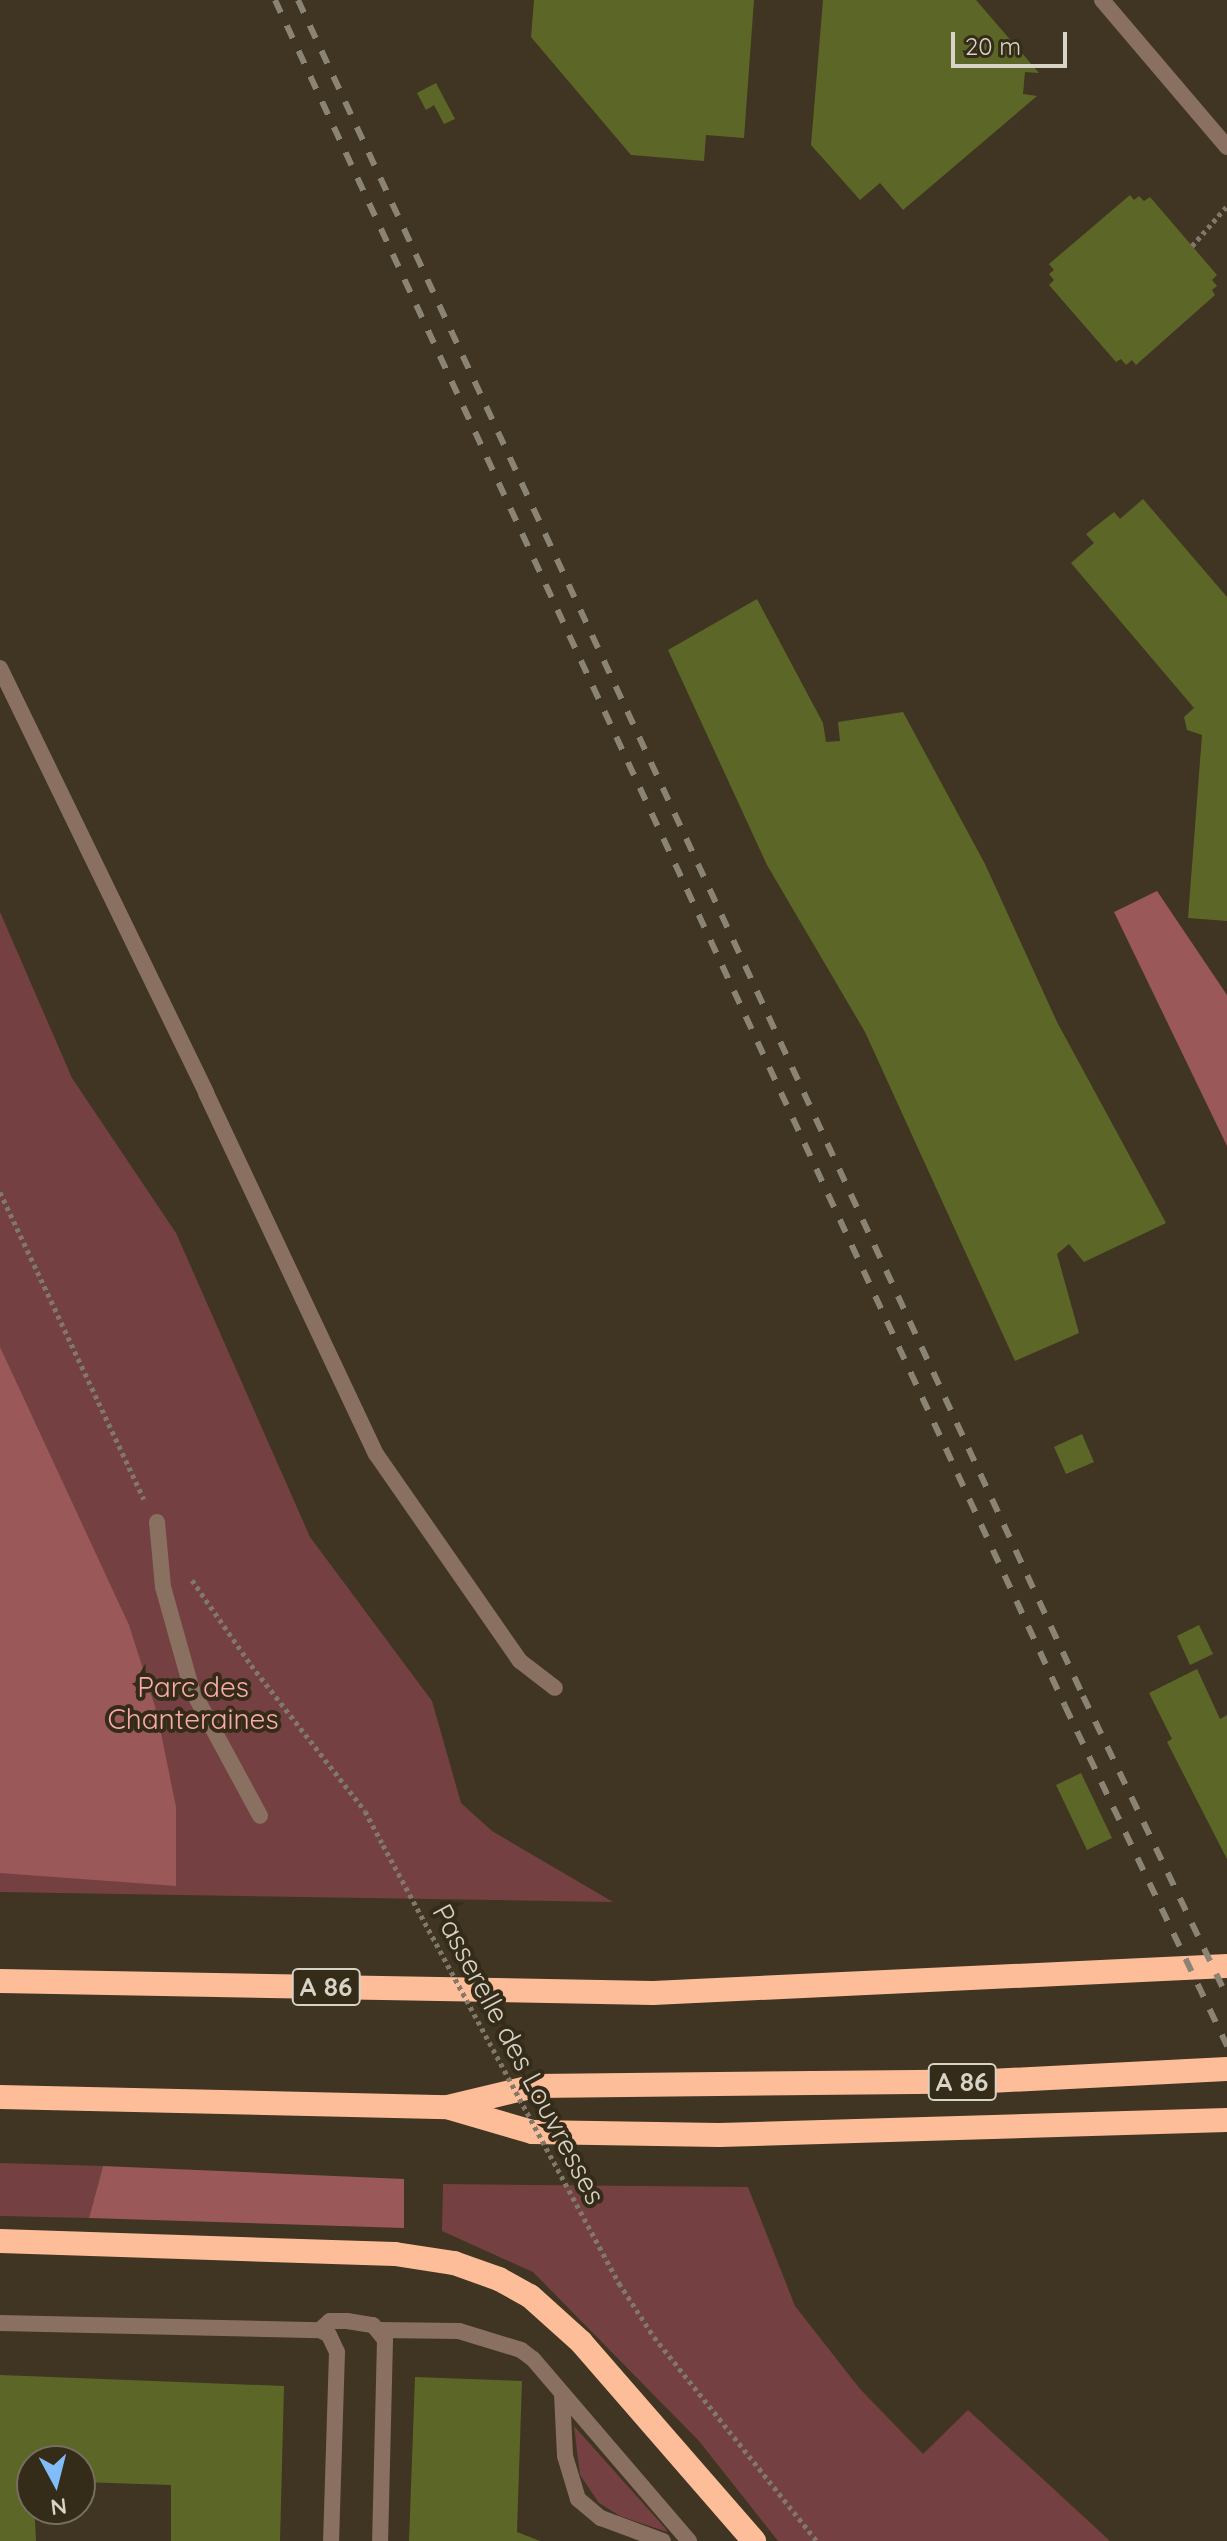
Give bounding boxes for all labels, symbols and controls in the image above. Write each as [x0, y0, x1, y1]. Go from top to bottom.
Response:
scale bar [955, 16, 1071, 66]
text: 20 m [965, 31, 1021, 61]
park label: Parc des Chanteraines [107, 1670, 279, 1736]
street label: Passerelle des Louvresses [426, 1898, 612, 2210]
road number: A 86 [290, 1965, 362, 2009]
road number: A 86 [926, 2060, 998, 2104]
north arrow [16, 2445, 96, 2525]
text: N [49, 2492, 68, 2522]

